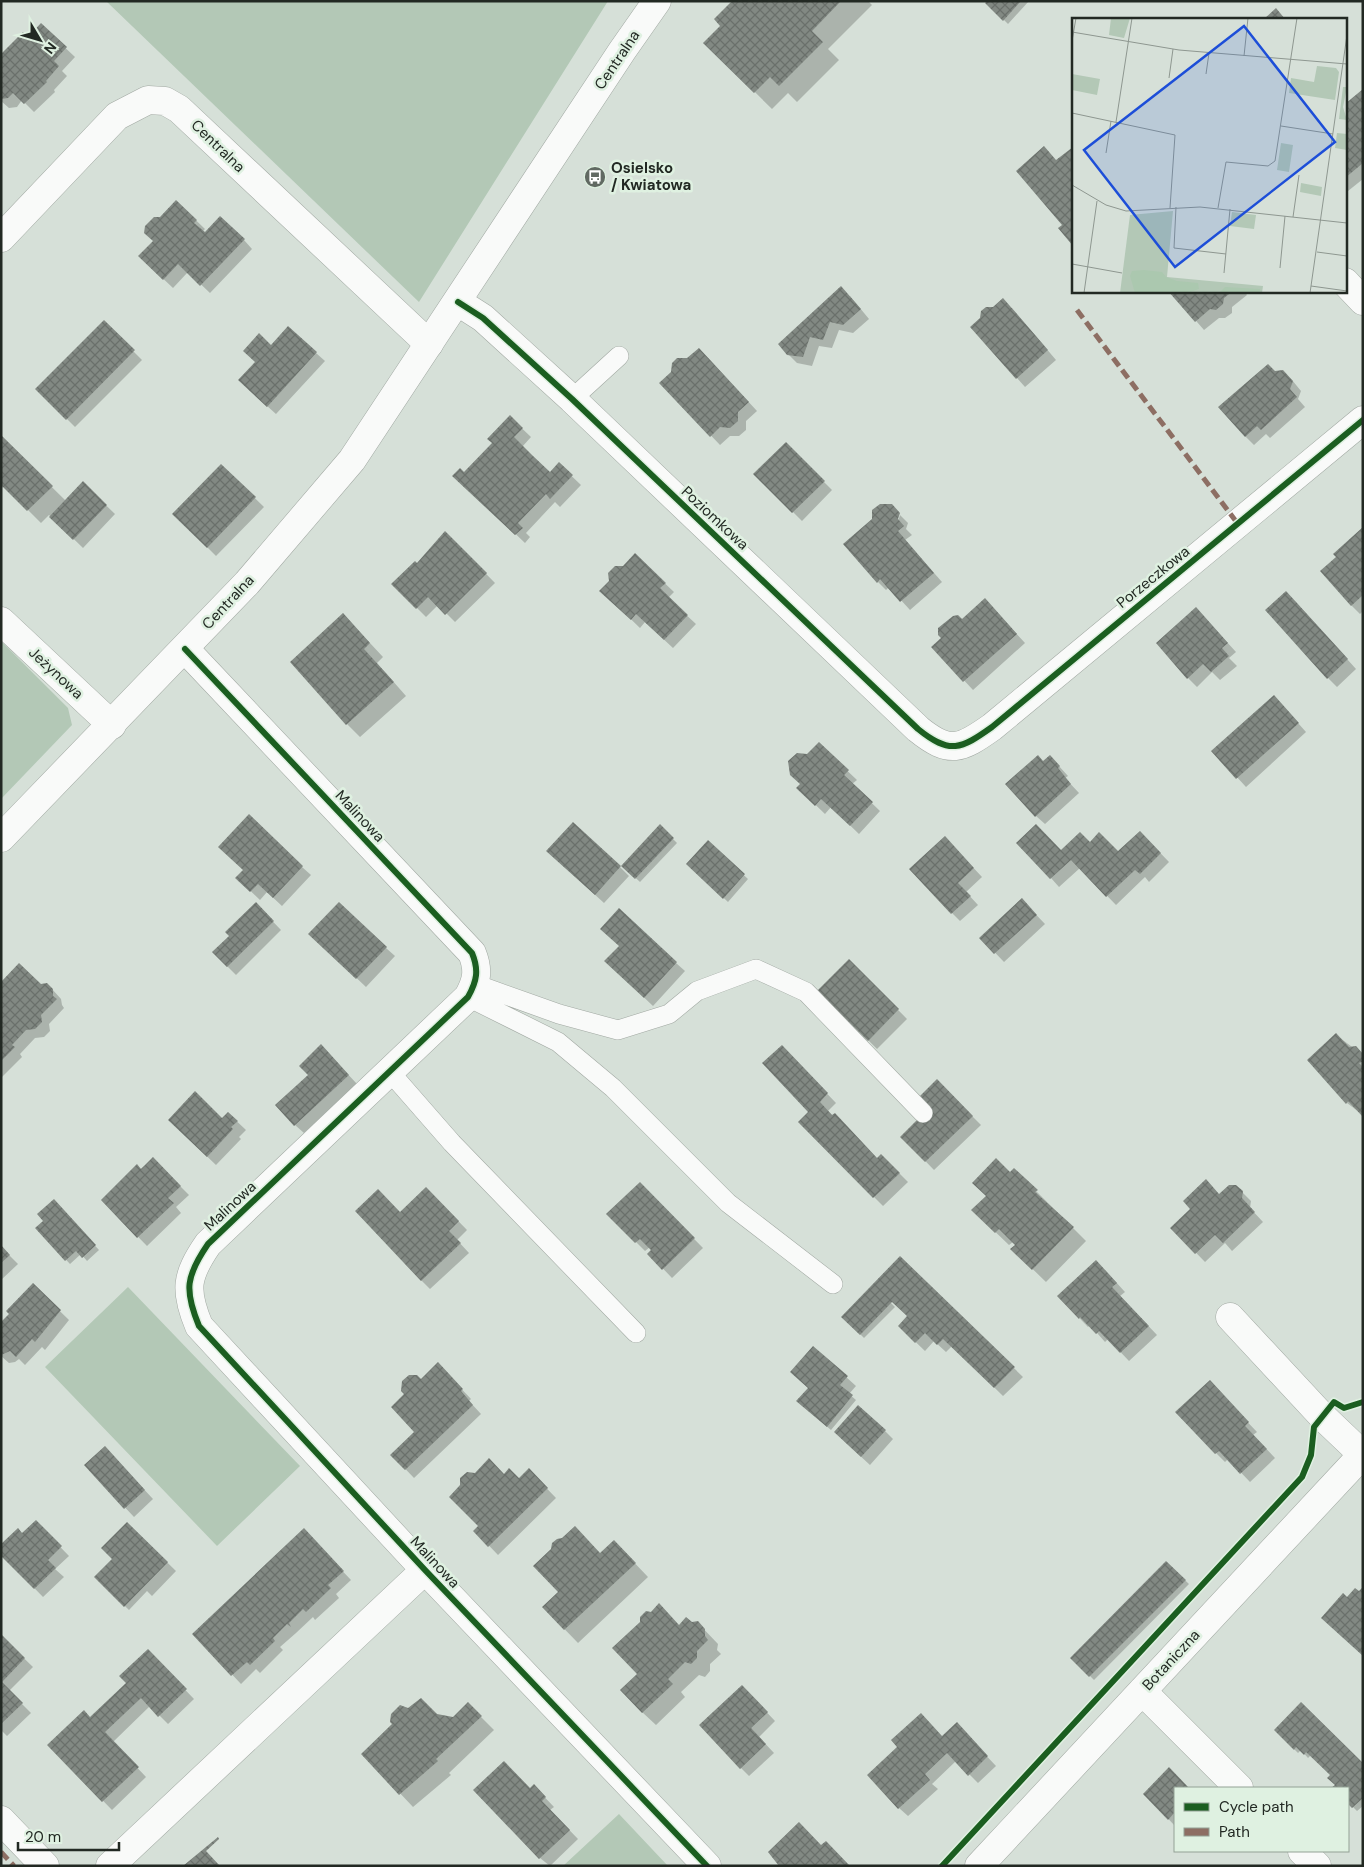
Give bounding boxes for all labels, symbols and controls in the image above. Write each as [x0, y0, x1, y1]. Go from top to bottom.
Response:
north arrow [15, 15, 65, 65]
inset map [1072, 18, 1346, 292]
street label: Centralna [590, 26, 644, 94]
text: N [40, 38, 60, 58]
street label: Centralna [187, 115, 249, 177]
place label: Osielsko / Kwiatowa [611, 158, 691, 195]
bus stop icon: Osielsko / Kwiatowa [583, 165, 607, 189]
street label: Poziomkowa [677, 482, 753, 554]
street label: Porzeczkowa [1112, 541, 1194, 613]
street label: Centralna [198, 570, 258, 634]
street label: Jeżynowa [24, 643, 88, 703]
street label: Malinowa [331, 786, 389, 846]
street label: Malinowa [200, 1177, 260, 1235]
street label: Malinowa [406, 1532, 464, 1592]
street label: Botaniczna [1138, 1625, 1204, 1695]
legend [1174, 1787, 1349, 1852]
text: Cycle path [1219, 1797, 1294, 1817]
scale bar [18, 1820, 119, 1852]
text: Path [1219, 1822, 1250, 1842]
text: 20 m [25, 1827, 61, 1847]

